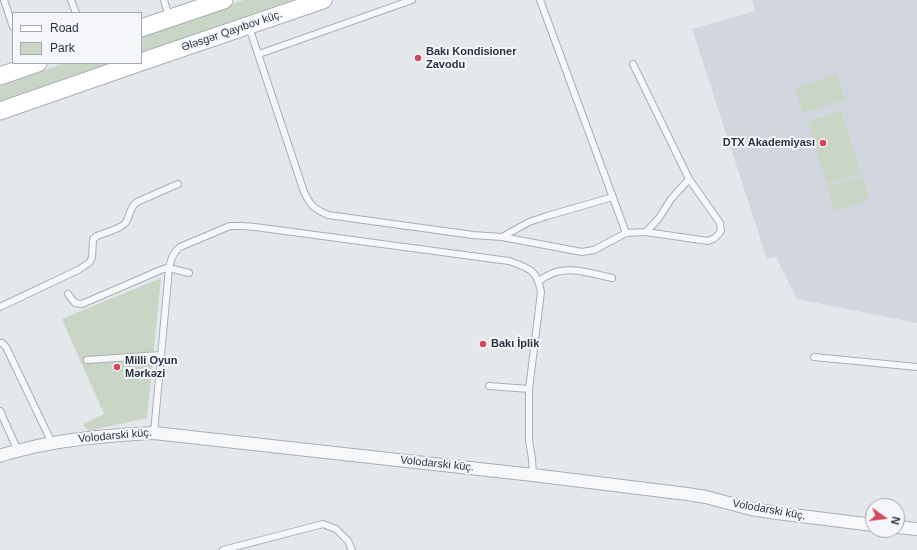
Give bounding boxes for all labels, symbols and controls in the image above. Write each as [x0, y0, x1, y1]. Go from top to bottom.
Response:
street label: Ələsgər Qayıbov küç. [180, 8, 284, 54]
legend [12, 12, 142, 64]
text: Road [50, 21, 79, 35]
text: Park [50, 41, 75, 55]
place label: Bakı Kondisioner Zavodu [426, 45, 516, 71]
marker: Bakı Kondisioner Zavodu [413, 53, 423, 63]
place label: DTX Akademiyası [723, 136, 815, 150]
marker: DTX Akademiyası [818, 138, 828, 148]
place label: Bakı İplik [491, 337, 539, 351]
marker: Bakı İplik [478, 339, 488, 349]
place label: Milli Oyun Mərkəzi [125, 354, 178, 380]
marker: Milli Oyun Mərkəzi [112, 362, 122, 372]
street label: Volodarski küç. [78, 426, 152, 446]
street label: Volodarski küç. [400, 454, 474, 474]
street label: Volodarski küç. [731, 497, 807, 523]
north arrow [865, 498, 905, 538]
text: N [889, 515, 902, 526]

